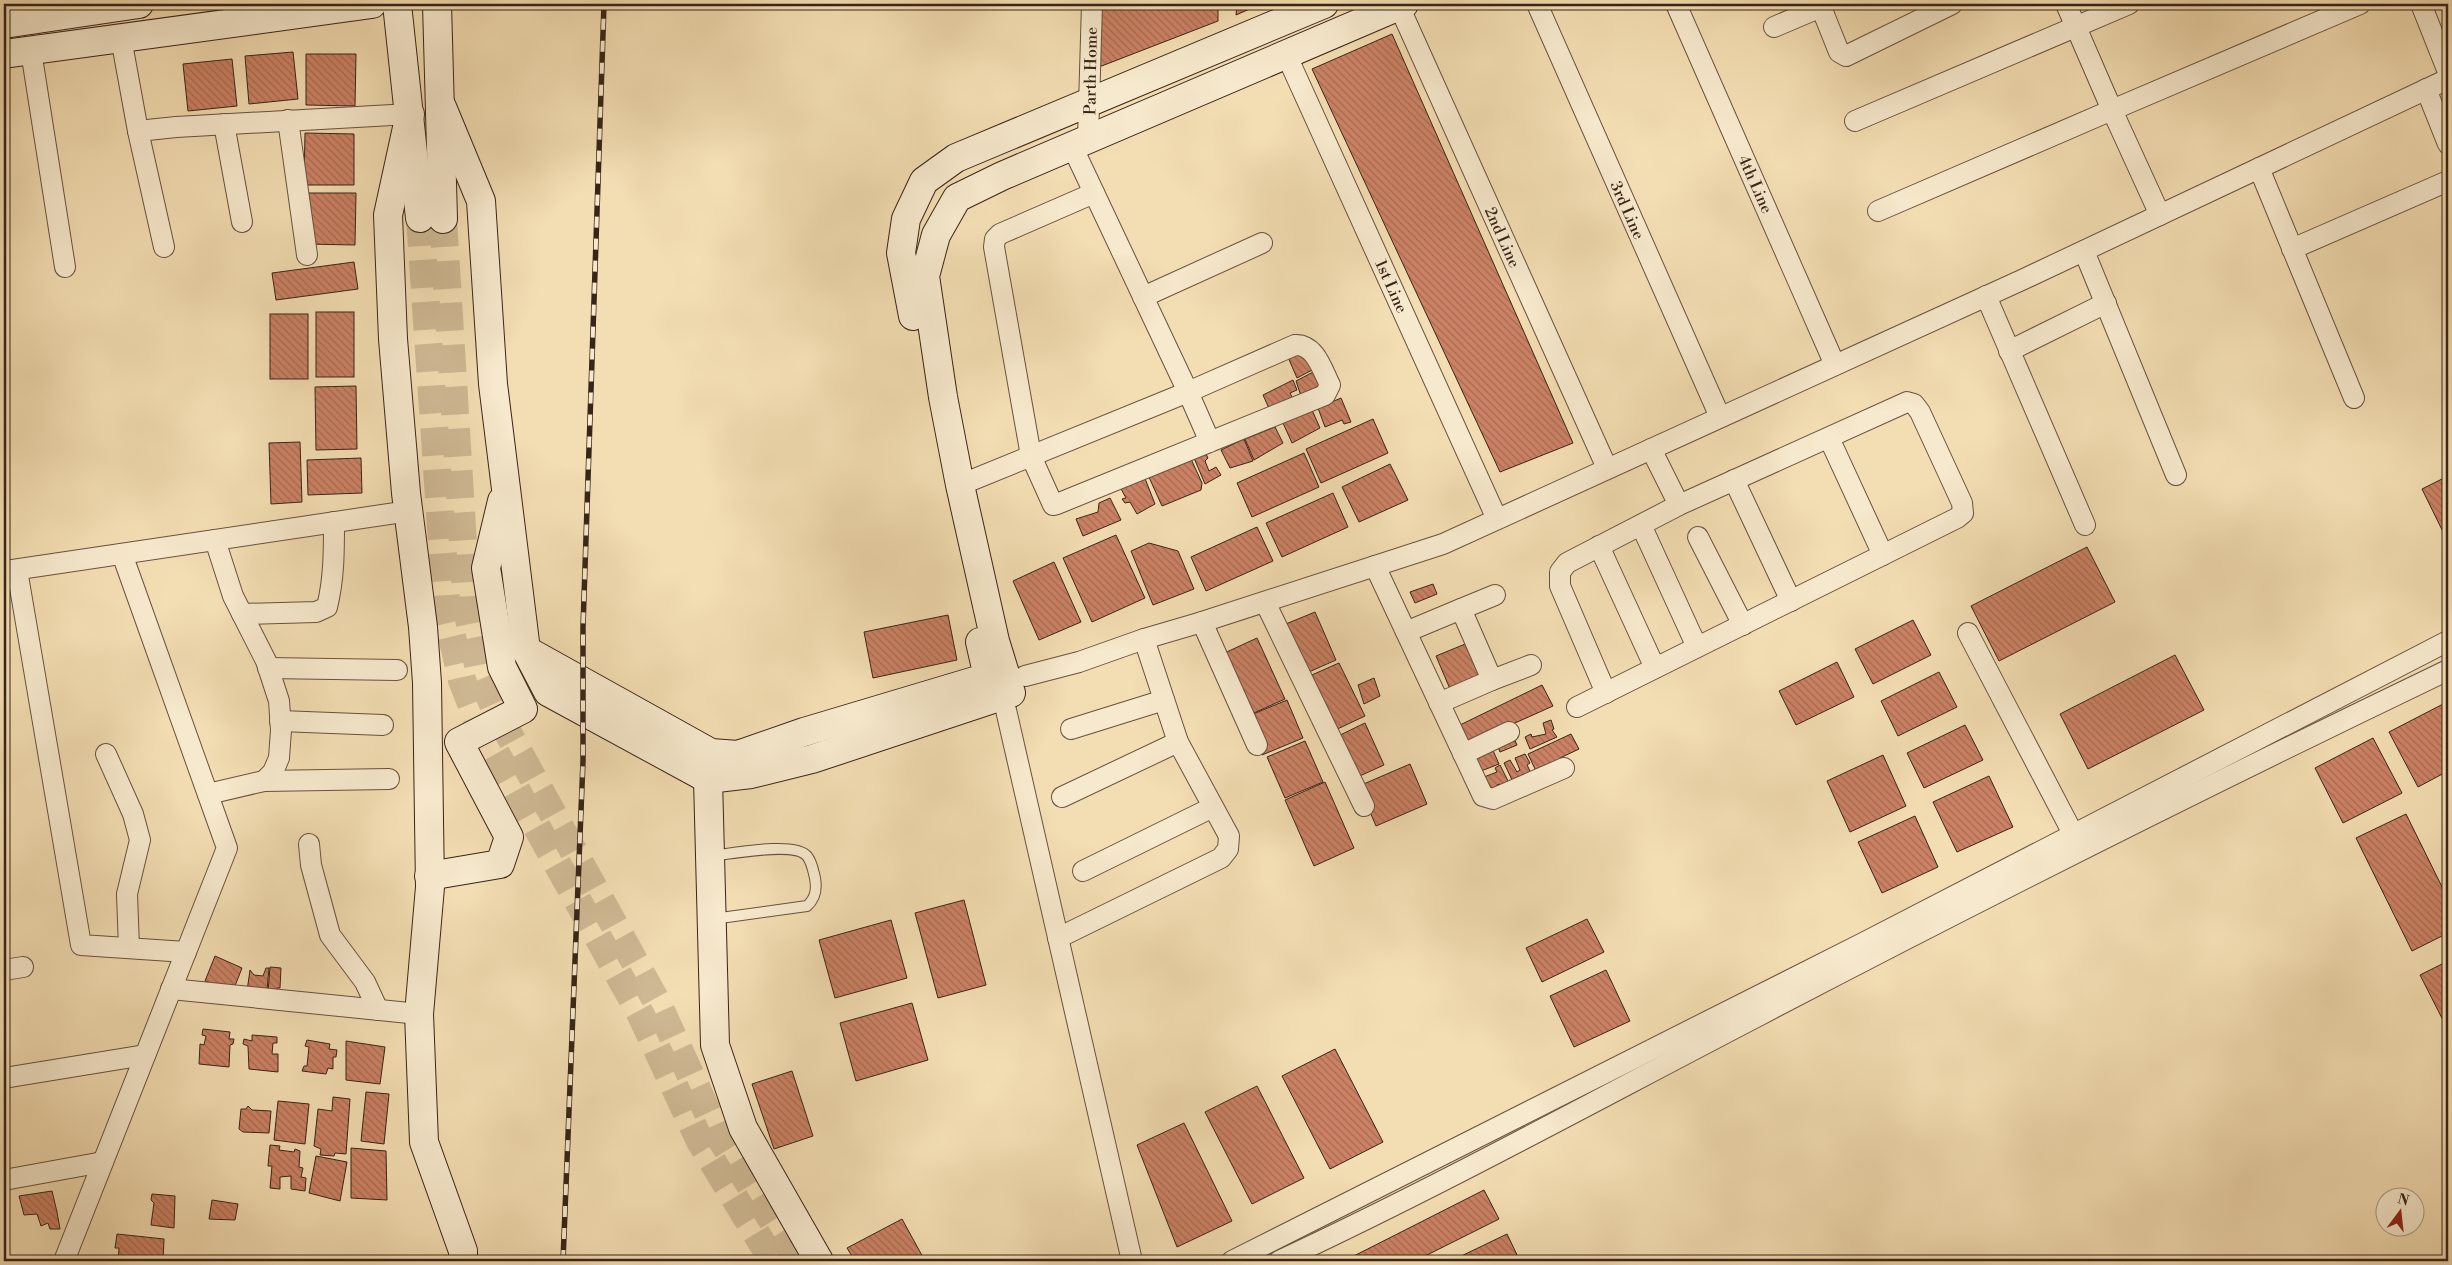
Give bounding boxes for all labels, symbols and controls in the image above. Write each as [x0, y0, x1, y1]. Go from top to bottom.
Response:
street label: Parth Home [1080, 27, 1102, 115]
street label: 4th Line [1733, 152, 1777, 217]
street label: 3rd Line [1605, 178, 1649, 243]
street label: 2nd Line [1480, 204, 1524, 271]
street label: 1st Line [1370, 257, 1412, 316]
north arrow [2374, 1188, 2424, 1238]
text: N [2395, 1190, 2411, 1211]

